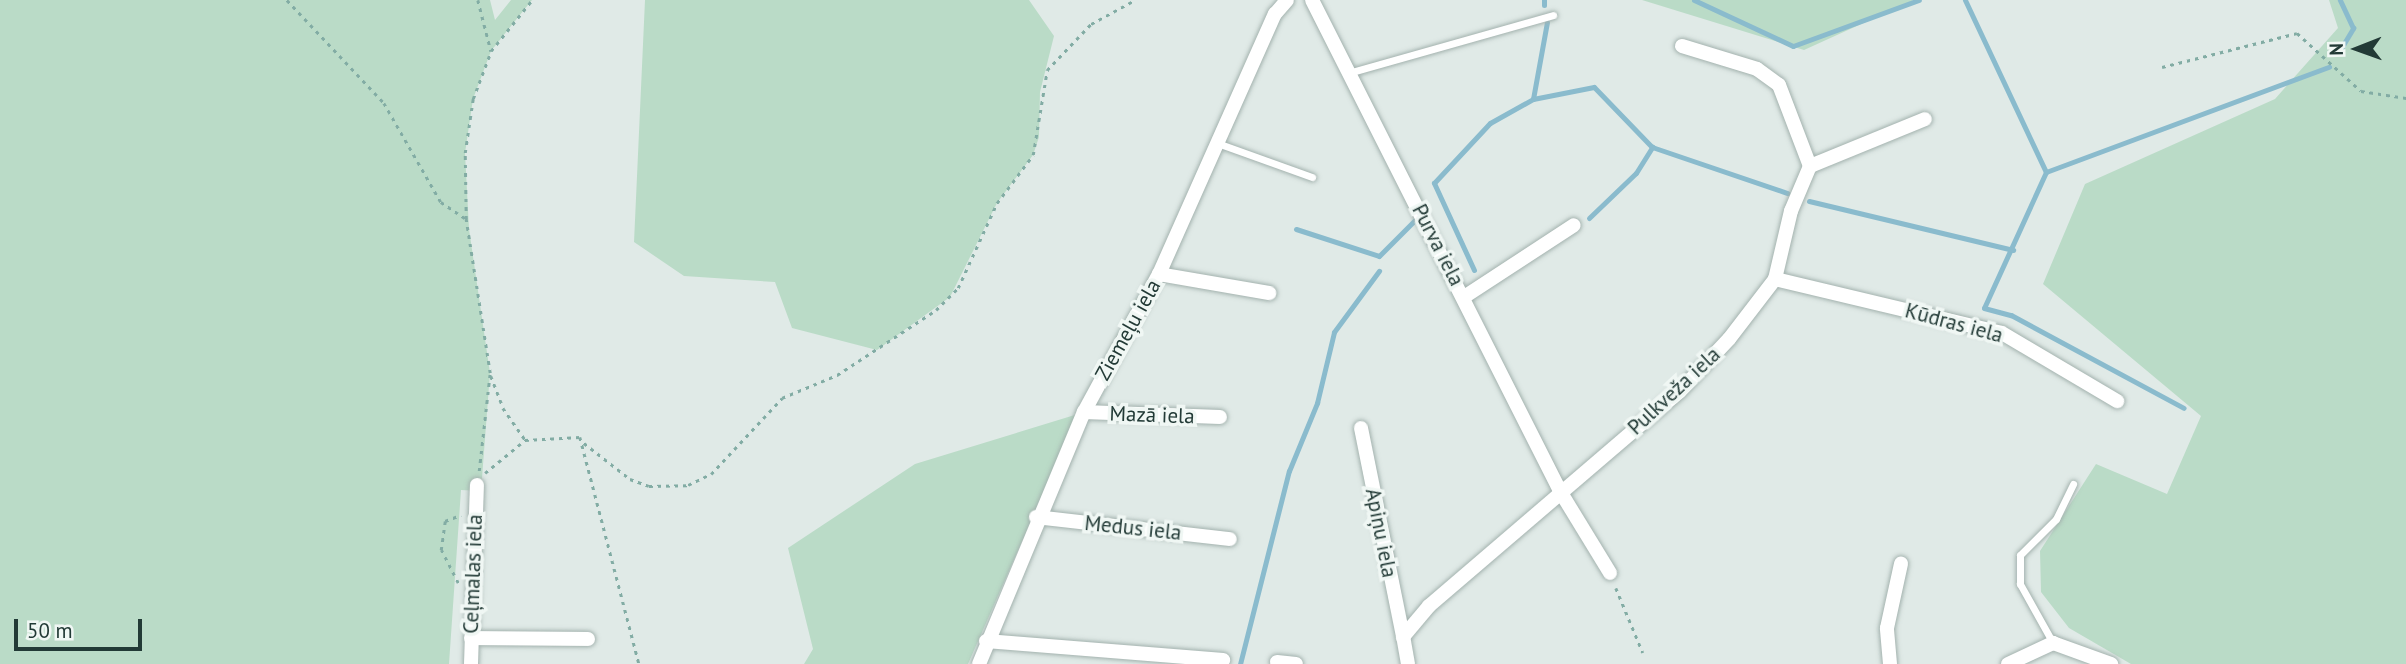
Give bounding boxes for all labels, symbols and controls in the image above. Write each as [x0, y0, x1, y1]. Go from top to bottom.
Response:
north arrow [2322, 14, 2392, 84]
text: N [2324, 43, 2348, 56]
street label: Purva iela [1407, 200, 1469, 290]
street label: Ziemeļu iela [1090, 275, 1166, 385]
street label: Kūdras iela [1902, 298, 2006, 348]
street label: Pulkveža iela [1623, 342, 1725, 440]
street label: Mazā iela [1109, 401, 1195, 429]
street label: Apiņu iela [1360, 486, 1402, 580]
street label: Medus iela [1083, 510, 1183, 546]
street label: Ceļmalas iela [458, 514, 488, 634]
scale bar [18, 604, 145, 648]
text: 50 m [27, 617, 73, 644]

